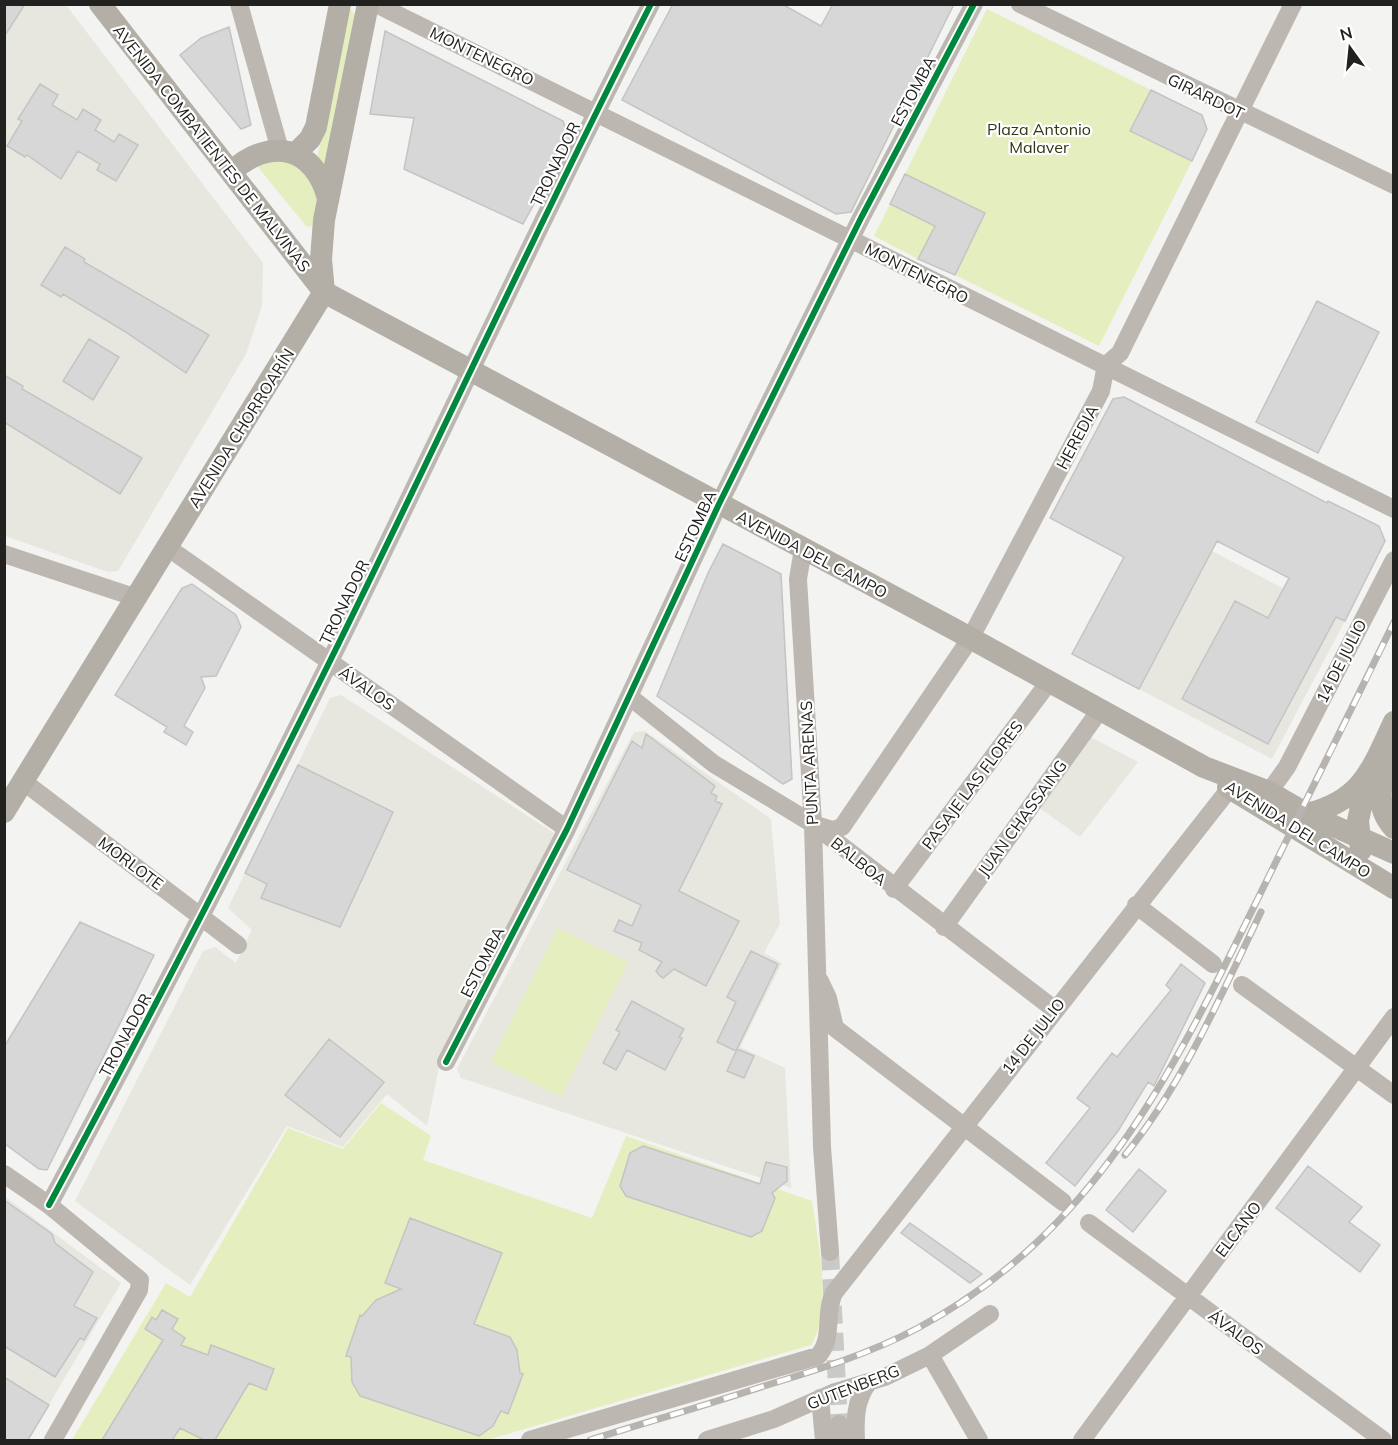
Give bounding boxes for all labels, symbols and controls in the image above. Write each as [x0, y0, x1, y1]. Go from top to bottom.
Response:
north arrow [1320, 18, 1380, 78]
street label: AVENIDA COMBATIENTES DE MALVINAS [109, 20, 315, 276]
street label: MONTENEGRO [427, 22, 537, 90]
text: N [1338, 22, 1355, 45]
street label: ESTOMBA [886, 52, 940, 129]
street label: GIRARDOT [1164, 69, 1248, 123]
street label: TRONADOR [526, 118, 584, 210]
park label: Plaza Antonio Malaver [987, 119, 1091, 157]
street label: MONTENEGRO [862, 238, 972, 308]
street label: AVENIDA CHORROARÍN [184, 345, 298, 511]
street label: HEREDIA [1052, 401, 1102, 473]
street label: ESTOMBA [670, 487, 720, 565]
street label: AVENIDA DEL CAMPO [733, 506, 891, 602]
street label: TRONADOR [315, 556, 373, 648]
street label: 14 DE JULIO [1311, 616, 1371, 706]
street label: ÁVALOS [335, 662, 399, 714]
street label: PUNTA ARENAS [796, 700, 822, 826]
street label: PASAJE LAS FLORES [917, 717, 1027, 853]
street label: JUAN CHASSAING [973, 756, 1071, 880]
street label: AVENIDA DEL CAMPO [1221, 776, 1375, 882]
street label: MORLOTE [95, 832, 167, 894]
street label: BALBOA [827, 832, 891, 890]
street label: ESTOMBA [456, 923, 508, 1001]
street label: TRONADOR [95, 990, 155, 1080]
street label: 14 DE JULIO [997, 994, 1069, 1078]
street label: ELCANO [1211, 1197, 1265, 1261]
street label: ÁVALOS [1205, 1305, 1267, 1359]
street label: GUTENBERG [804, 1360, 902, 1414]

